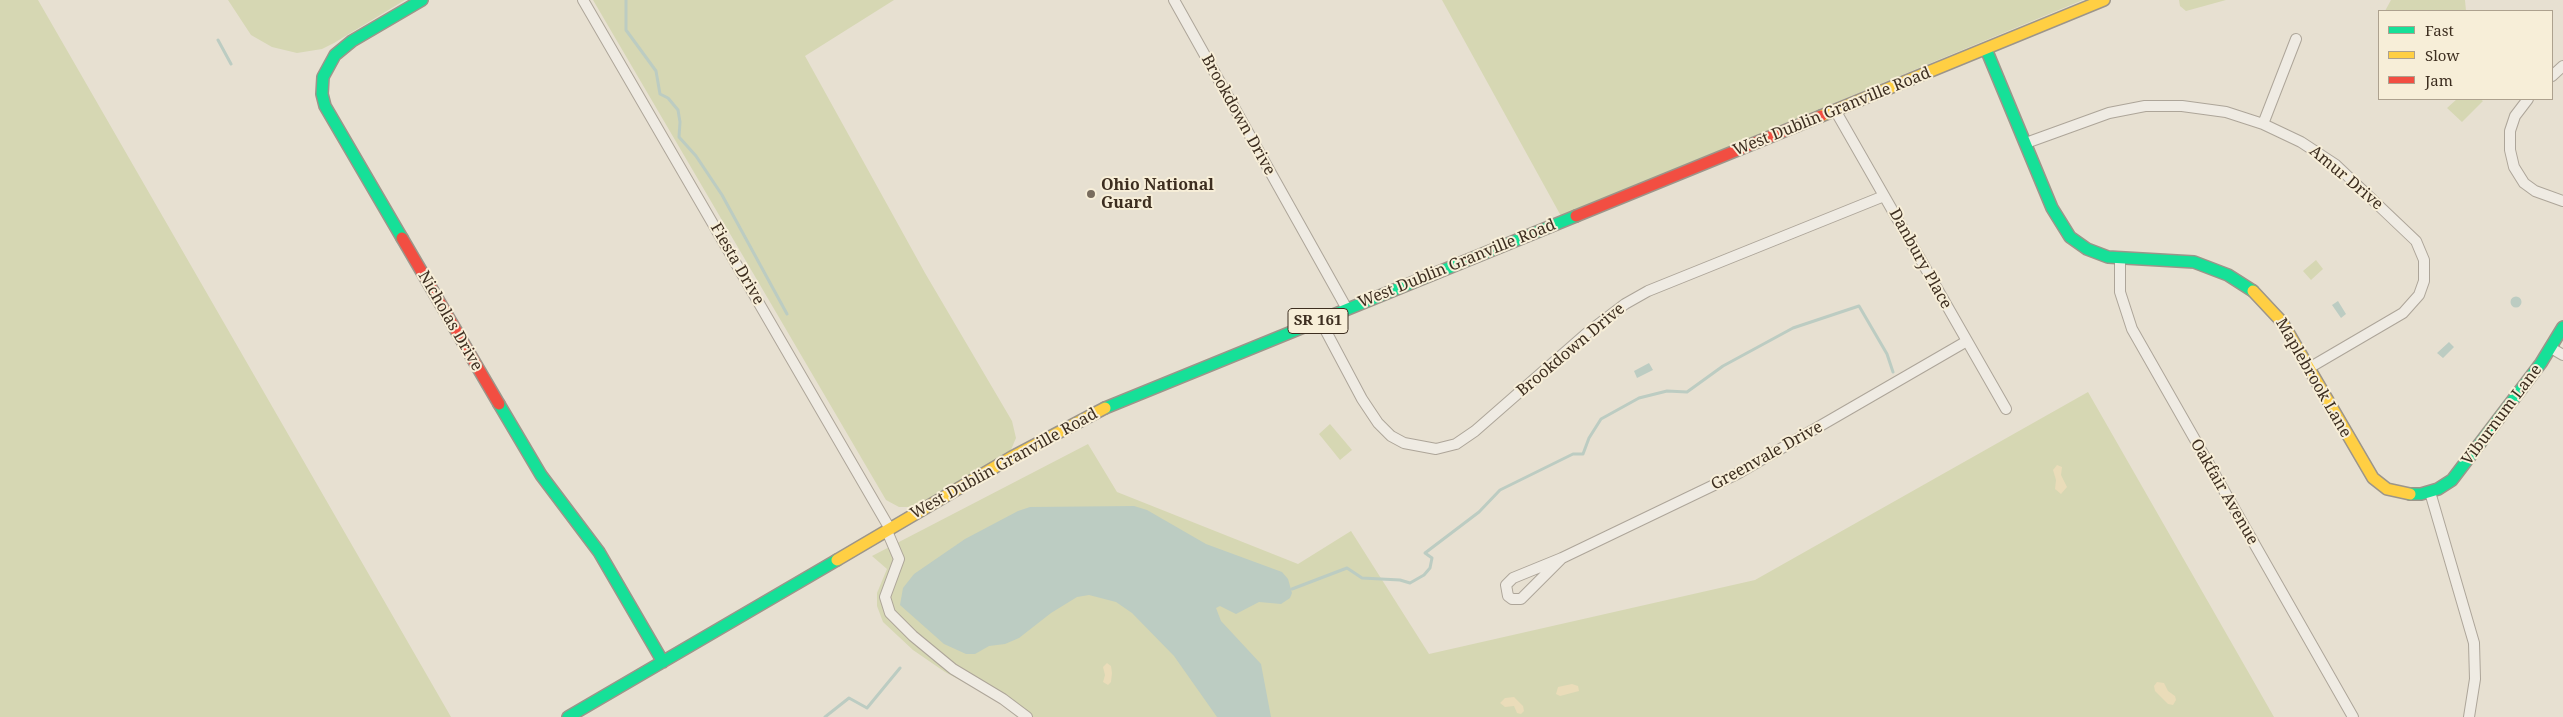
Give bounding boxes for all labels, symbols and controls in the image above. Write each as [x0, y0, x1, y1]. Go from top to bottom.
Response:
legend [2378, 10, 2553, 100]
text: Fast [2425, 20, 2454, 40]
text: Slow [2425, 45, 2459, 65]
street label: Brookdown Drive [1197, 51, 1279, 179]
street label: West Dublin Granville Road [1731, 64, 1933, 160]
text: Jam [2425, 70, 2453, 90]
street label: Amur Drive [2305, 142, 2387, 214]
place label: Ohio National Guard [1101, 175, 1214, 213]
marker: Ohio National Guard [1085, 188, 1097, 200]
street label: Danbury Place [1885, 205, 1955, 313]
street label: West Dublin Granville Road [1356, 216, 1558, 312]
street label: Fiesta Drive [706, 220, 768, 308]
street label: Nicholas Drive [414, 268, 486, 374]
street label: Brookdown Drive [1513, 299, 1629, 401]
road number: SR 161 [1288, 308, 1348, 334]
street label: Maplebrook Lane [2271, 315, 2355, 441]
street label: Viburnum Lane [2458, 361, 2546, 469]
street label: West Dublin Granville Road [907, 404, 1101, 524]
street label: Greenvale Drive [1708, 417, 1826, 495]
street label: Oakfair Avenue [2186, 436, 2262, 548]

